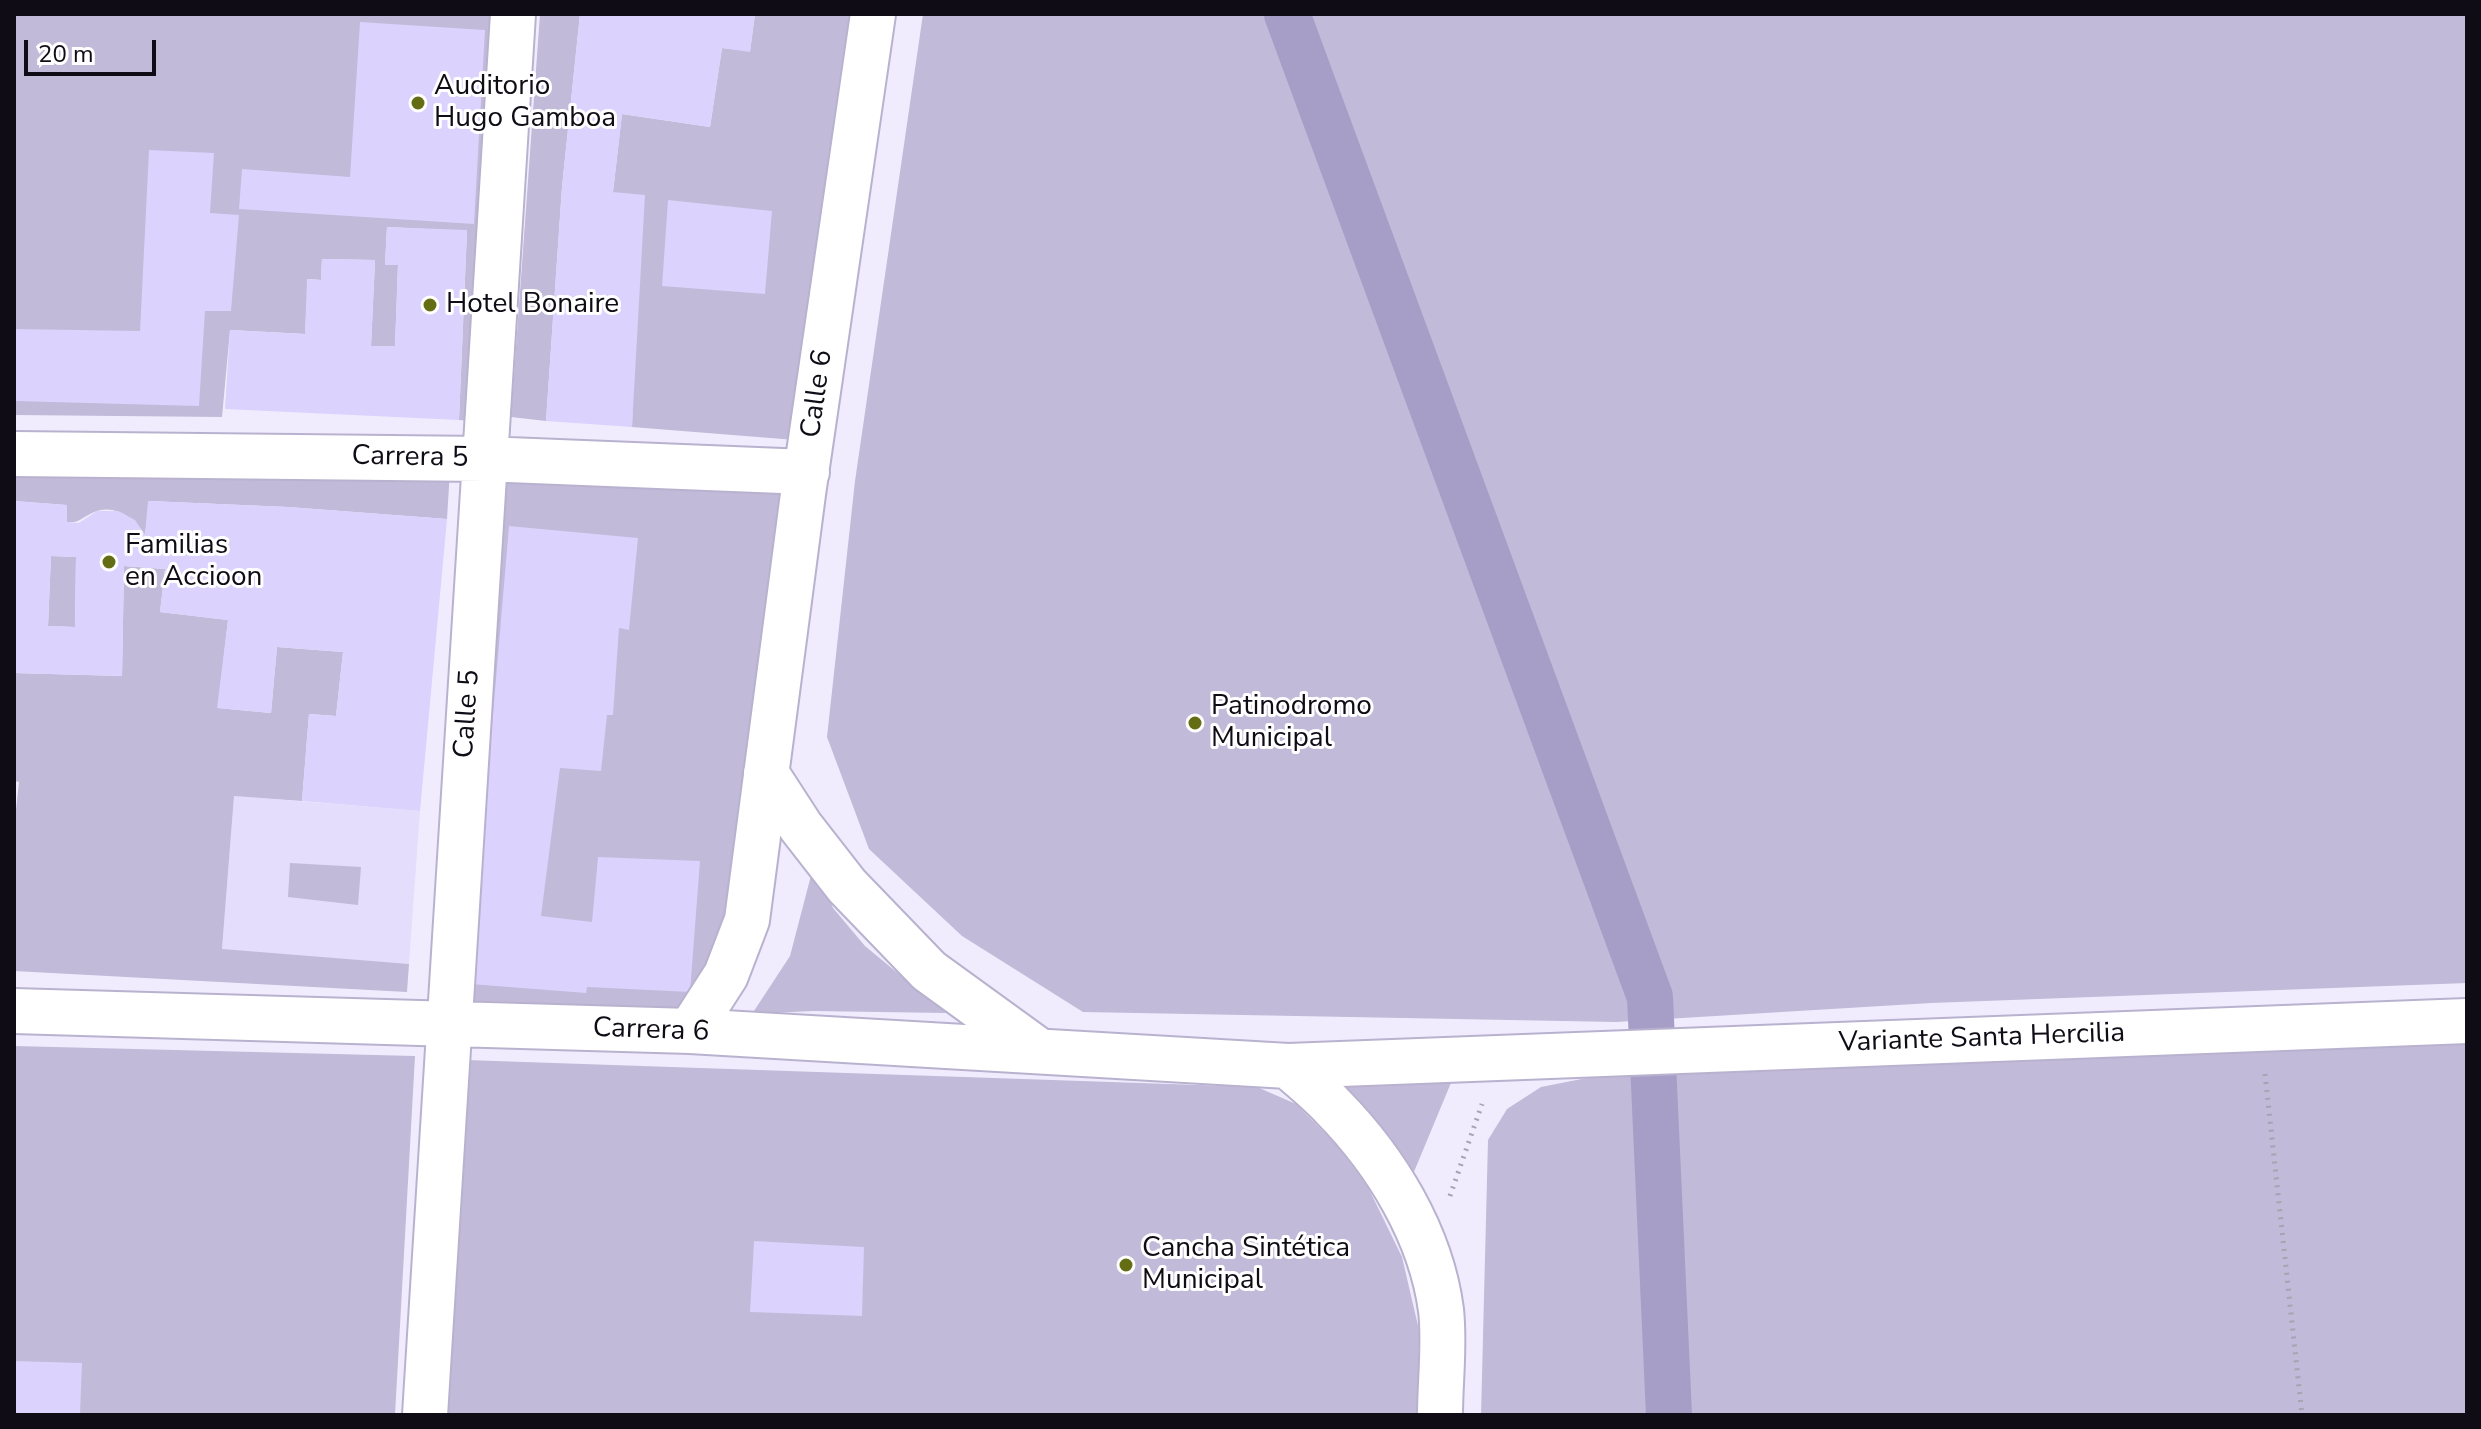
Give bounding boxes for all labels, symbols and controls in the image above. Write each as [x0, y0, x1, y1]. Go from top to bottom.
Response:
scale bar [28, 24, 160, 74]
text: 20 m [38, 38, 94, 70]
place label: Auditorio Hugo Gamboa [434, 70, 616, 136]
marker: Auditorio Hugo Gamboa [409, 94, 427, 112]
place label: Hotel Bonaire [446, 288, 619, 322]
marker: Hotel Bonaire [421, 296, 439, 314]
street label: Calle 6 [795, 348, 841, 440]
street label: Carrera 5 [351, 440, 469, 476]
place label: Familias en Accioon [125, 529, 262, 595]
marker: Familias en Accioon [100, 553, 118, 571]
street label: Calle 5 [448, 669, 488, 759]
place label: Patinodromo Municipal [1211, 690, 1372, 756]
marker: Patinodromo Municipal [1186, 714, 1204, 732]
street label: Carrera 6 [592, 1012, 710, 1050]
street label: Variante Santa Hercilia [1838, 1017, 2126, 1061]
place label: Cancha Sintética Municipal [1142, 1232, 1350, 1298]
marker: Cancha Sintética Municipal [1117, 1256, 1135, 1274]

